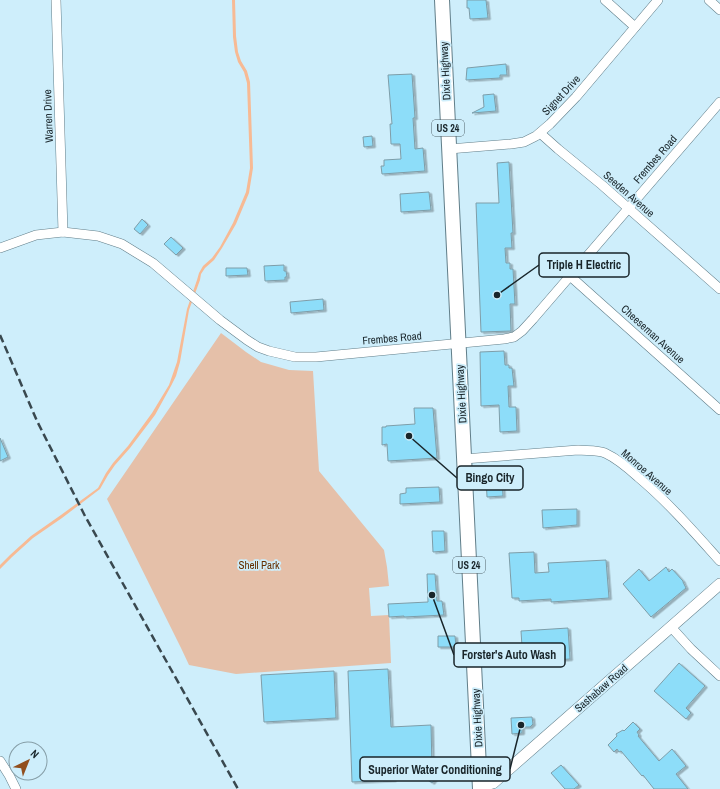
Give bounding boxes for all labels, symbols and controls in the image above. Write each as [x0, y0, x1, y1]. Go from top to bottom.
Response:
street label: Dixie Highway [436, 41, 454, 101]
street label: Signet Drive [539, 72, 583, 118]
street label: Warren Drive [40, 89, 56, 143]
road number: US 24 [432, 120, 464, 136]
street label: Frembes Road [630, 132, 680, 186]
street label: Seeden Avenue [600, 168, 658, 220]
callout: Triple H Electric [539, 253, 629, 277]
text: Triple H Electric [547, 257, 622, 273]
street label: Cheeseman Avenue [618, 302, 688, 366]
street label: Frembes Road [362, 328, 422, 348]
street label: Dixie Highway [452, 364, 470, 424]
street label: Monroe Avenue [619, 446, 675, 498]
callout: Bingo City [457, 466, 523, 490]
text: Bingo City [465, 470, 515, 486]
road number: US 24 [453, 557, 485, 573]
park label: Shell Park [238, 558, 280, 572]
callout: Forster's Auto Wash [454, 643, 565, 667]
text: Forster's Auto Wash [462, 647, 556, 663]
street label: Sashabaw Road [571, 661, 631, 715]
street label: Dixie Highway [468, 688, 486, 748]
north arrow [8, 741, 48, 781]
text: N [28, 746, 42, 761]
callout: Superior Water Conditioning [360, 757, 510, 781]
text: Superior Water Conditioning [368, 762, 502, 778]

